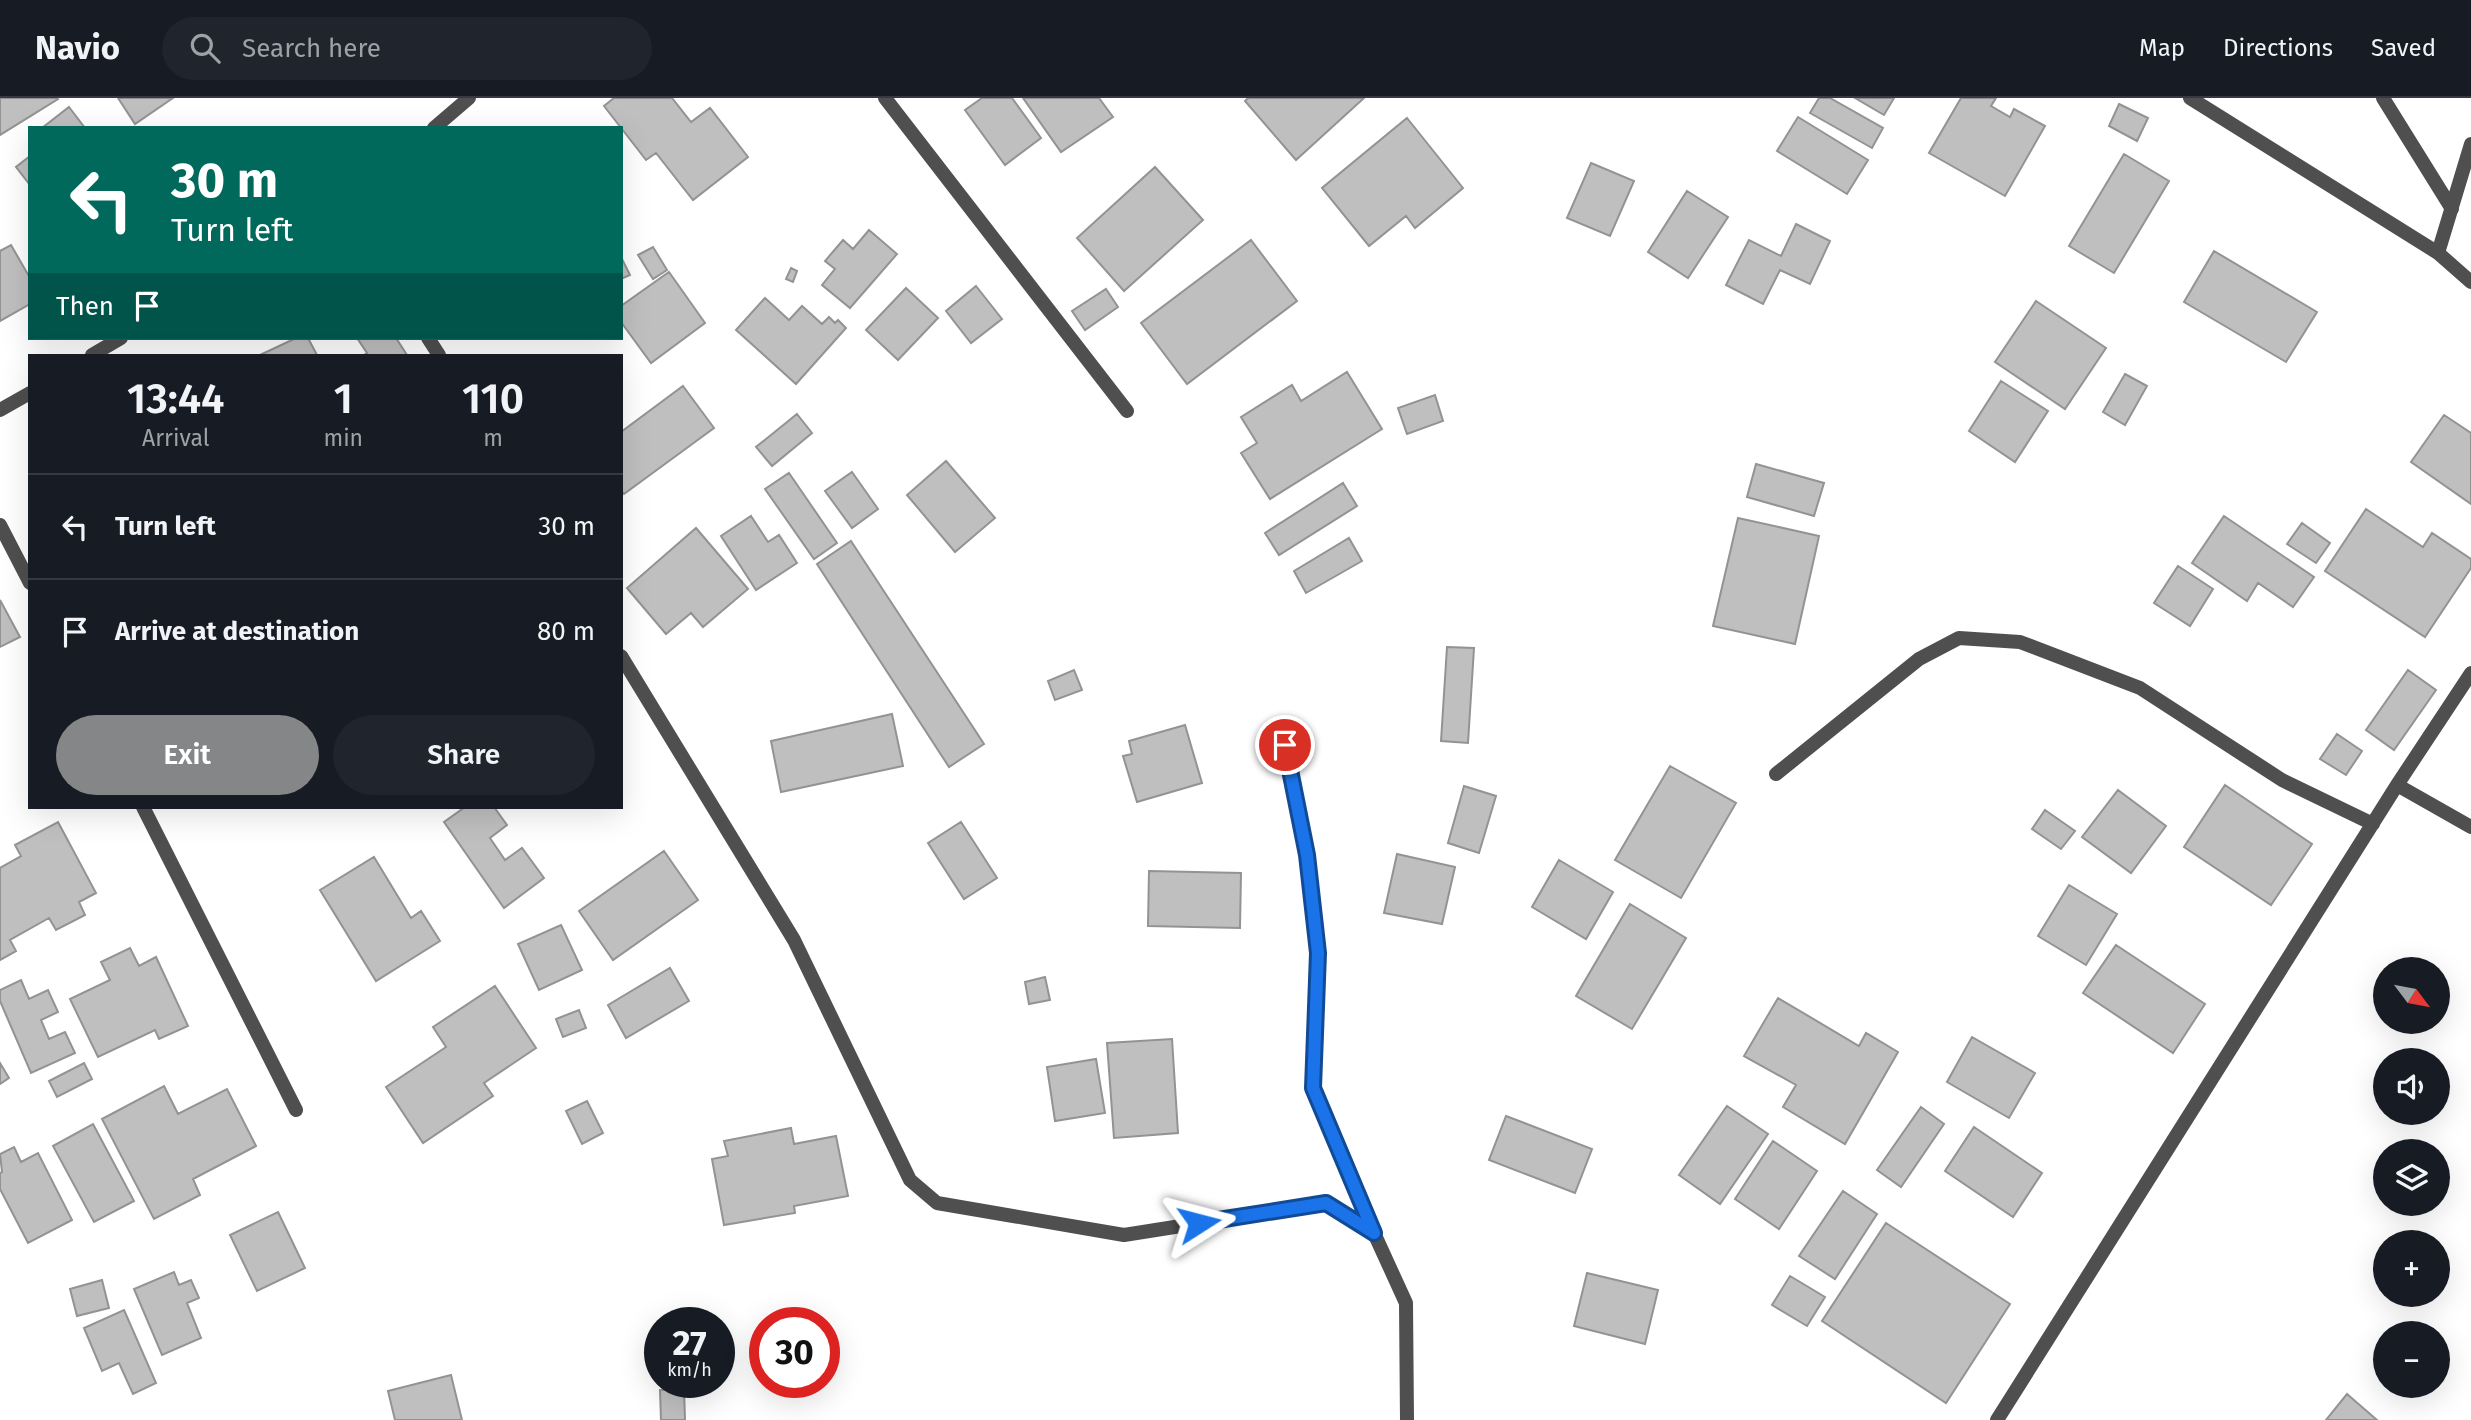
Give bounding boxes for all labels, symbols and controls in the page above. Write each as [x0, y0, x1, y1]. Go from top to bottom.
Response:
search box [162, 17, 652, 80]
text: Navio [35, 28, 120, 68]
icon: search [186, 29, 224, 67]
text: Search here [242, 33, 381, 64]
text: Map [2139, 34, 2185, 62]
text: Directions [2223, 34, 2333, 62]
text: Saved [2371, 34, 2436, 62]
text: 30 m [171, 151, 278, 210]
icon: left [56, 154, 147, 245]
text: Turn left [171, 211, 293, 249]
icon: arrive [128, 287, 166, 325]
text: Then [56, 291, 114, 322]
text: 13:44 [127, 374, 224, 424]
text: 1 [334, 374, 353, 424]
text: 110 [462, 374, 524, 424]
text: Arrival [142, 424, 209, 452]
text: min [323, 424, 363, 452]
text: m [483, 424, 503, 452]
icon: left [56, 508, 94, 546]
text: Turn left [115, 511, 216, 542]
text: 30 m [538, 511, 595, 542]
icon: arrive [56, 613, 94, 651]
text: Arrive at destination [115, 616, 359, 647]
text: 80 m [537, 616, 595, 647]
button: Exit [56, 715, 319, 795]
button: Share [333, 715, 595, 795]
pin [1255, 715, 1315, 775]
icon: arrive [1266, 726, 1304, 764]
north arrow [2373, 957, 2450, 1034]
map controls [2373, 957, 2450, 1398]
button: sound [2373, 1048, 2450, 1125]
button: layers [2373, 1139, 2450, 1216]
position arrow [1162, 1186, 1236, 1260]
button: + [2373, 1230, 2450, 1307]
speed limit sign: 30 [749, 1307, 840, 1398]
button: − [2373, 1321, 2450, 1398]
text: 27 [672, 1322, 707, 1364]
text: km/h [667, 1359, 712, 1381]

